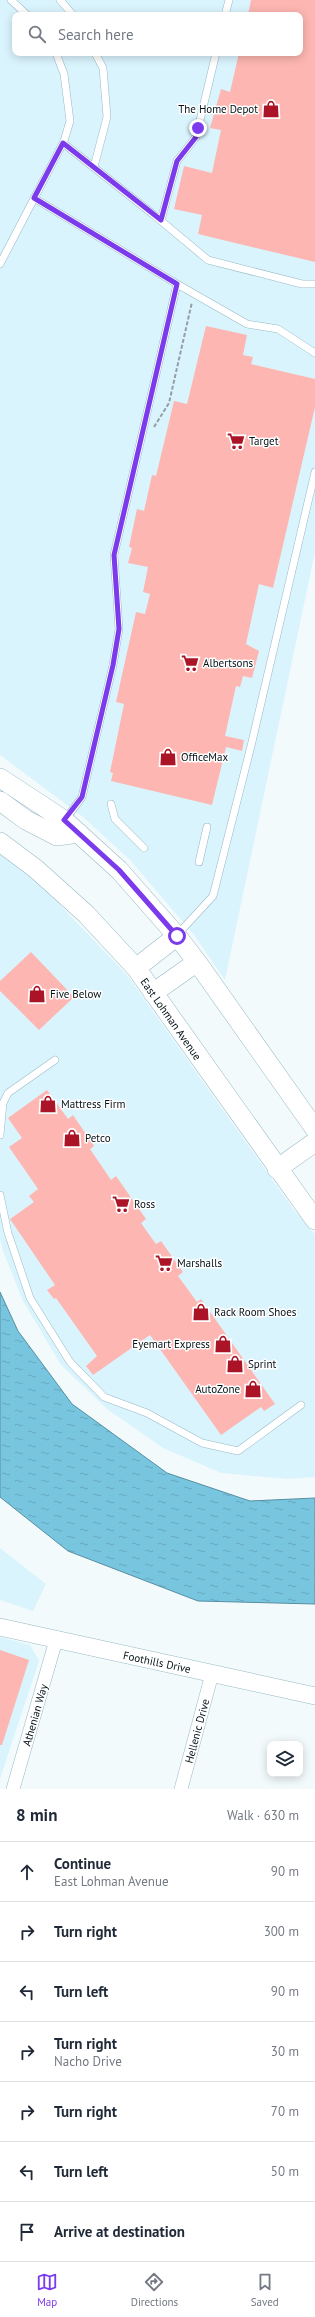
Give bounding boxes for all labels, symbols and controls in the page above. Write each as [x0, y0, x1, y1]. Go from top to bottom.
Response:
search box [12, 12, 303, 56]
icon: search [26, 23, 48, 45]
text: Search here [58, 25, 134, 44]
shop icon: The Home Depot [261, 99, 281, 119]
place label: The Home Depot [178, 102, 258, 116]
route end [189, 119, 207, 137]
supermarket icon: Target [226, 431, 246, 451]
place label: Target [249, 434, 279, 448]
supermarket icon: Albertsons [180, 653, 200, 673]
place label: Albertsons [203, 656, 254, 670]
shop icon: OfficeMax [158, 747, 178, 767]
place label: OfficeMax [181, 750, 228, 764]
route start [168, 927, 186, 945]
street label: East Lohman Avenue [137, 975, 205, 1063]
shop icon: Five Below [27, 984, 47, 1004]
place label: Five Below [50, 987, 101, 1001]
shop icon: Mattress Firm [38, 1094, 58, 1114]
place label: Mattress Firm [61, 1097, 126, 1111]
shop icon: Petco [62, 1128, 82, 1148]
place label: Petco [85, 1131, 111, 1145]
supermarket icon: Ross [111, 1194, 131, 1214]
place label: Ross [134, 1197, 156, 1211]
supermarket icon: Marshalls [154, 1253, 174, 1273]
place label: Marshalls [177, 1256, 222, 1270]
shop icon: Rack Room Shoes [191, 1302, 211, 1322]
place label: Rack Room Shoes [214, 1305, 297, 1319]
shop icon: Eyemart Express [213, 1334, 233, 1354]
place label: Eyemart Express [132, 1337, 210, 1351]
shop icon: Sprint [225, 1354, 245, 1374]
place label: Sprint [248, 1357, 276, 1371]
shop icon: AutoZone [243, 1379, 263, 1399]
place label: AutoZone [195, 1382, 240, 1396]
street label: Foothills Drive [122, 1648, 193, 1676]
street label: Athenian Way [19, 1681, 51, 1748]
street label: Hellenic Drive [182, 1697, 212, 1765]
map controls [267, 1741, 303, 1777]
button: layers [267, 1741, 303, 1777]
text: 8 min [16, 1804, 57, 1826]
text: Walk · 630 m [227, 1807, 299, 1824]
text: Continue [54, 1854, 111, 1873]
icon: ahead [16, 1861, 38, 1883]
text: 90 m [271, 1863, 299, 1880]
text: East Lohman Avenue [54, 1873, 169, 1890]
icon: right [16, 1921, 38, 1943]
text: Turn right [54, 1922, 117, 1941]
text: 300 m [264, 1923, 299, 1940]
icon: left [16, 1981, 38, 2003]
text: Turn left [54, 1982, 108, 2001]
text: 90 m [271, 1983, 299, 2000]
text: Turn right [54, 2034, 117, 2053]
icon: right [16, 2041, 38, 2063]
text: 30 m [271, 2043, 299, 2060]
text: Nacho Drive [54, 2053, 122, 2070]
icon: right [16, 2101, 38, 2123]
text: Turn right [54, 2102, 117, 2121]
text: 70 m [271, 2103, 299, 2120]
icon: left [16, 2161, 38, 2183]
text: Turn left [54, 2162, 108, 2181]
text: 50 m [271, 2163, 299, 2180]
icon: arrive [16, 2221, 38, 2243]
text: Arrive at destination [54, 2222, 185, 2241]
tab: Map [36, 2271, 58, 2309]
tab: Directions [131, 2271, 178, 2309]
tab: Saved [251, 2271, 279, 2309]

